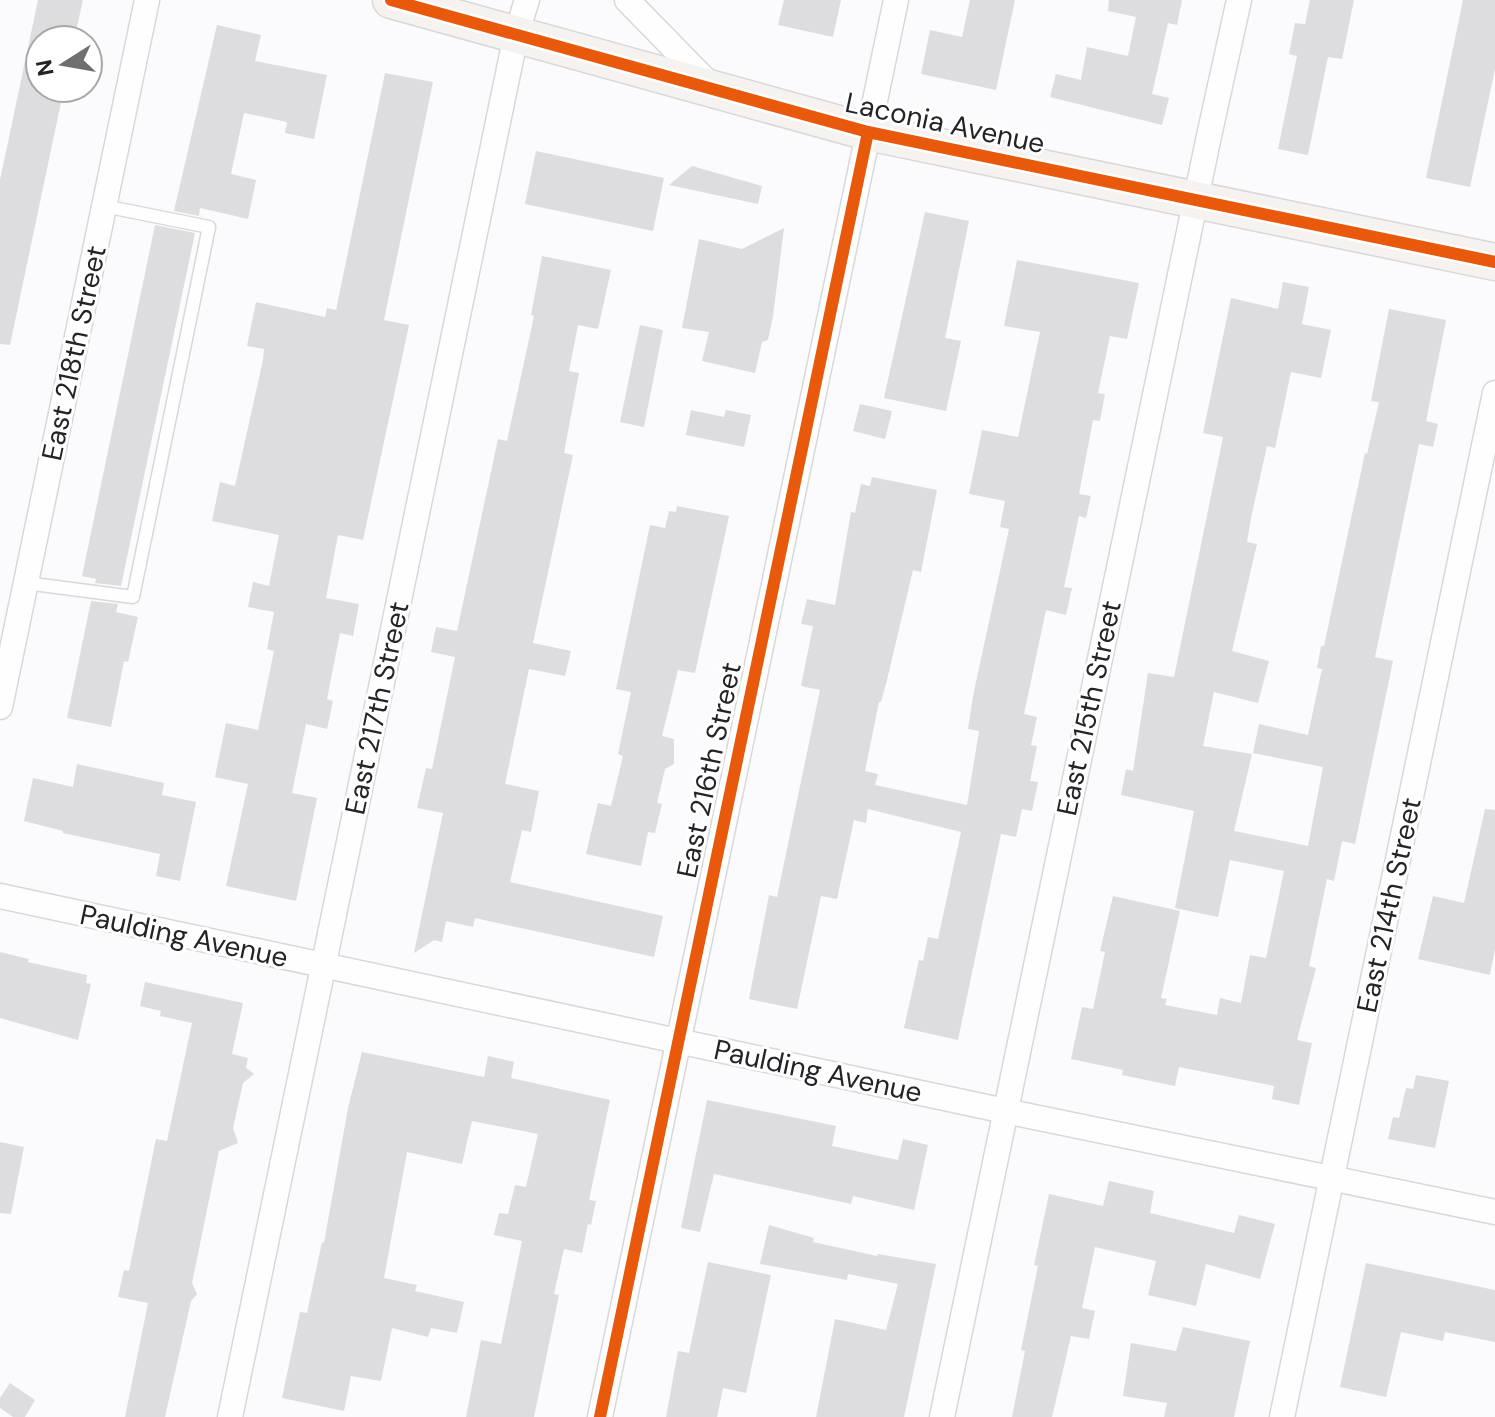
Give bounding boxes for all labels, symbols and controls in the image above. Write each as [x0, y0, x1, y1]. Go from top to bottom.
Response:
north arrow [24, 24, 104, 104]
text: N [29, 57, 61, 78]
street label: Laconia Avenue [842, 84, 1048, 162]
street label: East 218th Street [33, 242, 115, 464]
street label: East 215th Street [1048, 597, 1130, 819]
street label: East 217th Street [336, 598, 418, 818]
street label: East 216th Street [668, 659, 750, 881]
street label: East 214th Street [1348, 794, 1430, 1016]
street label: Paulding Avenue [77, 896, 291, 976]
street label: Paulding Avenue [711, 1031, 925, 1111]

